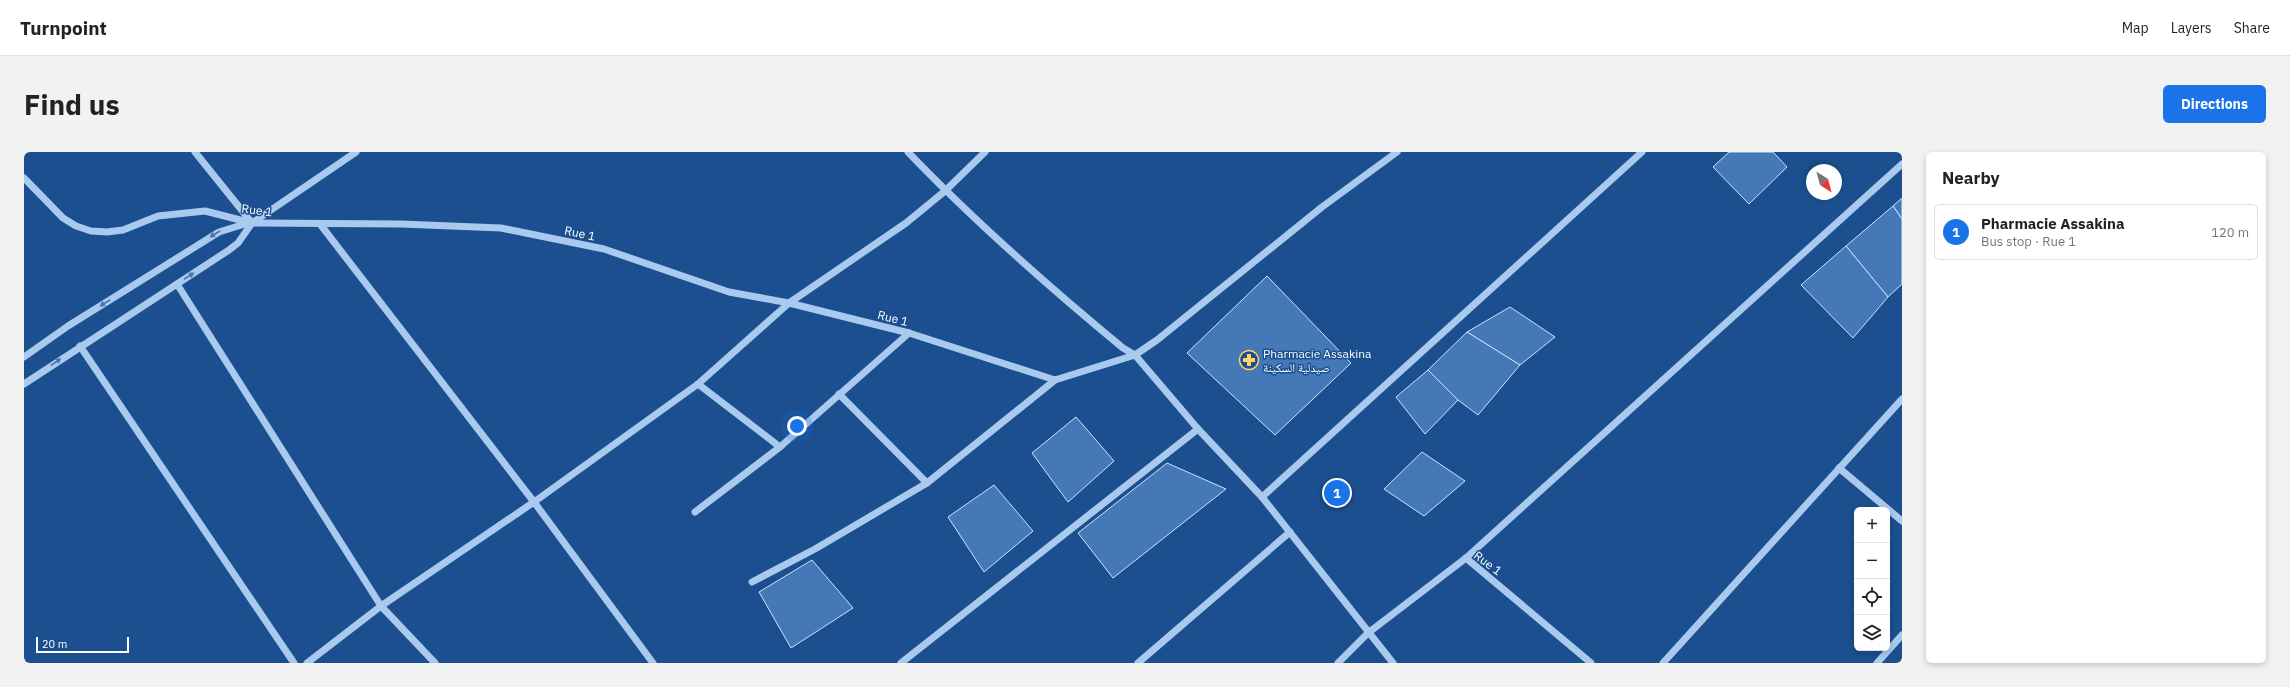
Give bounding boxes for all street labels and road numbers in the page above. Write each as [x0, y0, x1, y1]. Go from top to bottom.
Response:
street label: Rue 1 [241, 201, 273, 219]
street label: Rue 1 [563, 222, 597, 244]
street label: Rue 1 [876, 307, 910, 329]
street label: Rue 1 [1471, 548, 1505, 578]

